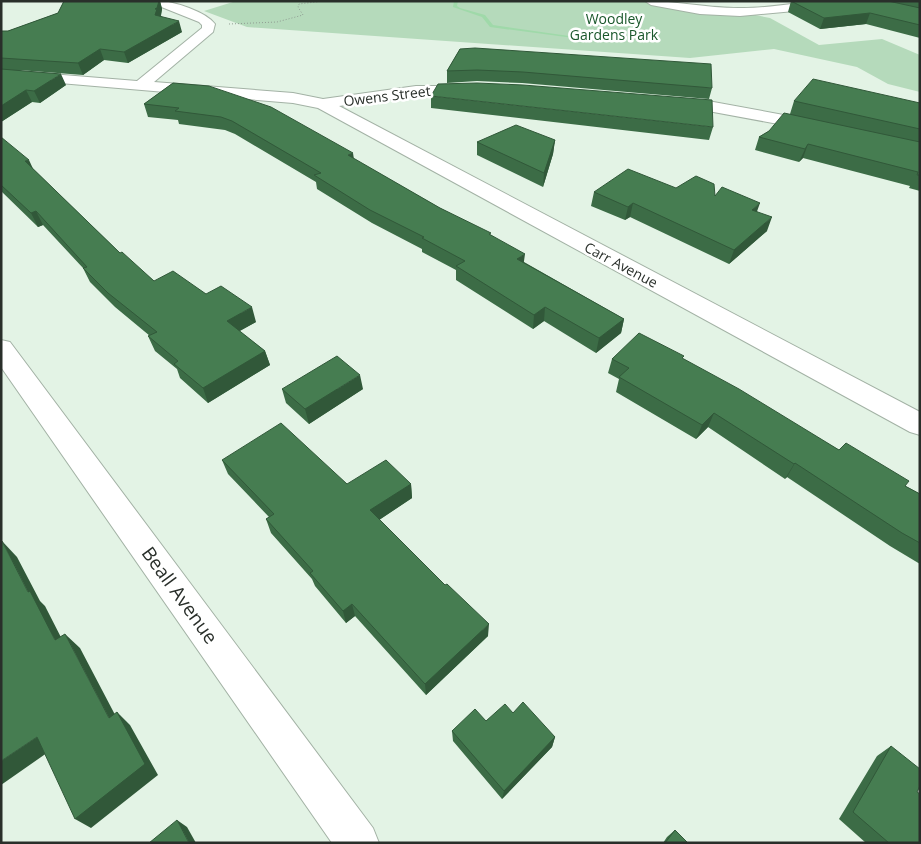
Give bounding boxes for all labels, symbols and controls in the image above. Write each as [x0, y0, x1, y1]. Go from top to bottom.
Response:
park label: Woodley Gardens Park [570, 9, 659, 44]
street label: Owens Street [342, 81, 432, 110]
street label: Carr Avenue [581, 237, 661, 292]
street label: Beall Avenue [136, 541, 224, 649]

